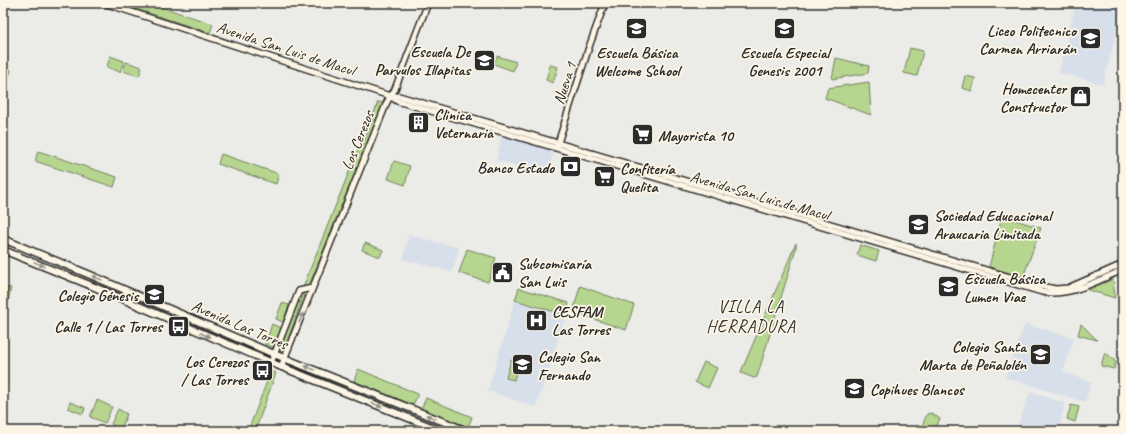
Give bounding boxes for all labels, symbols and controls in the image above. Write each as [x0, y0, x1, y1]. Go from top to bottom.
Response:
school or university icon: Escuela Básica Welcome School [624, 15, 650, 41]
school or university icon: Escuela Especial Genesis 2001 [772, 16, 798, 42]
street label: Avenida San Luis de Macul [214, 17, 360, 82]
place label: Liceo Politecnico Carmen Arriarán [979, 21, 1078, 59]
school or university icon: Liceo Politecnico Carmen Arriarán [1078, 26, 1104, 52]
place label: Escuela De Parvulos Illapitas [375, 42, 472, 80]
place label: Escuela Básica Welcome School [594, 43, 683, 81]
place label: Escuela Especial Genesis 2001 [741, 43, 833, 81]
school or university icon: Escuela De Parvulos Illapitas [472, 47, 498, 73]
street label: Nueva 1 [549, 59, 581, 107]
place label: Homecenter Constructor [1000, 79, 1068, 117]
shop icon: Homecenter Constructor [1068, 84, 1094, 110]
place label: Clinica Veternaria [434, 105, 494, 143]
street label: Los Cerezos [337, 107, 379, 173]
building icon: Clinica Veternaria [405, 110, 431, 136]
supermarket icon: Mayorista 10 [630, 122, 656, 148]
place label: Mayorista 10 [658, 126, 735, 146]
bank icon: Banco Estado [557, 154, 583, 180]
place label: Banco Estado [477, 158, 555, 178]
place label: Confitería Quelita [620, 159, 677, 197]
supermarket icon: Confitería Quelita [591, 164, 617, 190]
street label: Avenida San Luis de Macul [688, 167, 835, 226]
place label: Sociedad Educacional Araucaria Limitada [934, 206, 1054, 244]
school or university icon: Sociedad Educacional Araucaria Limitada [905, 211, 931, 237]
place label: Subcomisaría San Luis [518, 254, 593, 292]
public building icon: Subcomisaría San Luis [489, 259, 515, 285]
one-way arrow [34, 262, 46, 268]
place label: Escuela Básica Lumen Viae [964, 269, 1046, 307]
one-way arrow [91, 274, 103, 281]
school or university icon: Escuela Básica Lumen Viae [936, 274, 962, 300]
school or university icon: Colegio Génesis [141, 282, 167, 308]
place label: Colegio Génesis [58, 286, 139, 306]
street label: Avenida Las Torres [189, 296, 292, 355]
district label: VILLA LA HERRADURA [706, 296, 796, 337]
place label: CESFAM Las Torres [552, 302, 611, 340]
hospital icon: CESFAM Las Torres [524, 307, 550, 333]
one-way arrow [298, 311, 304, 323]
bus stop icon: Calle 1 / Las Torres [165, 313, 191, 339]
place label: Calle 1 / Las Torres [54, 317, 163, 337]
one-way arrow [200, 332, 212, 338]
place label: Colegio Santa Marta de Peñalolén [919, 337, 1027, 375]
school or university icon: Colegio Santa Marta de Peñalolén [1028, 342, 1054, 368]
place label: Colegio San Fernando [538, 347, 602, 385]
place label: Los Cerezos / Las Torres [181, 352, 249, 390]
school or university icon: Colegio San Fernando [510, 352, 536, 378]
bus stop icon: Los Cerezos / Las Torres [250, 357, 276, 383]
one-way arrow [304, 365, 316, 371]
school or university icon: Copihues Blancos [842, 376, 868, 402]
place label: Copihues Blancos [870, 380, 965, 400]
one-way arrow [372, 403, 384, 409]
one-way arrow [425, 413, 437, 419]

